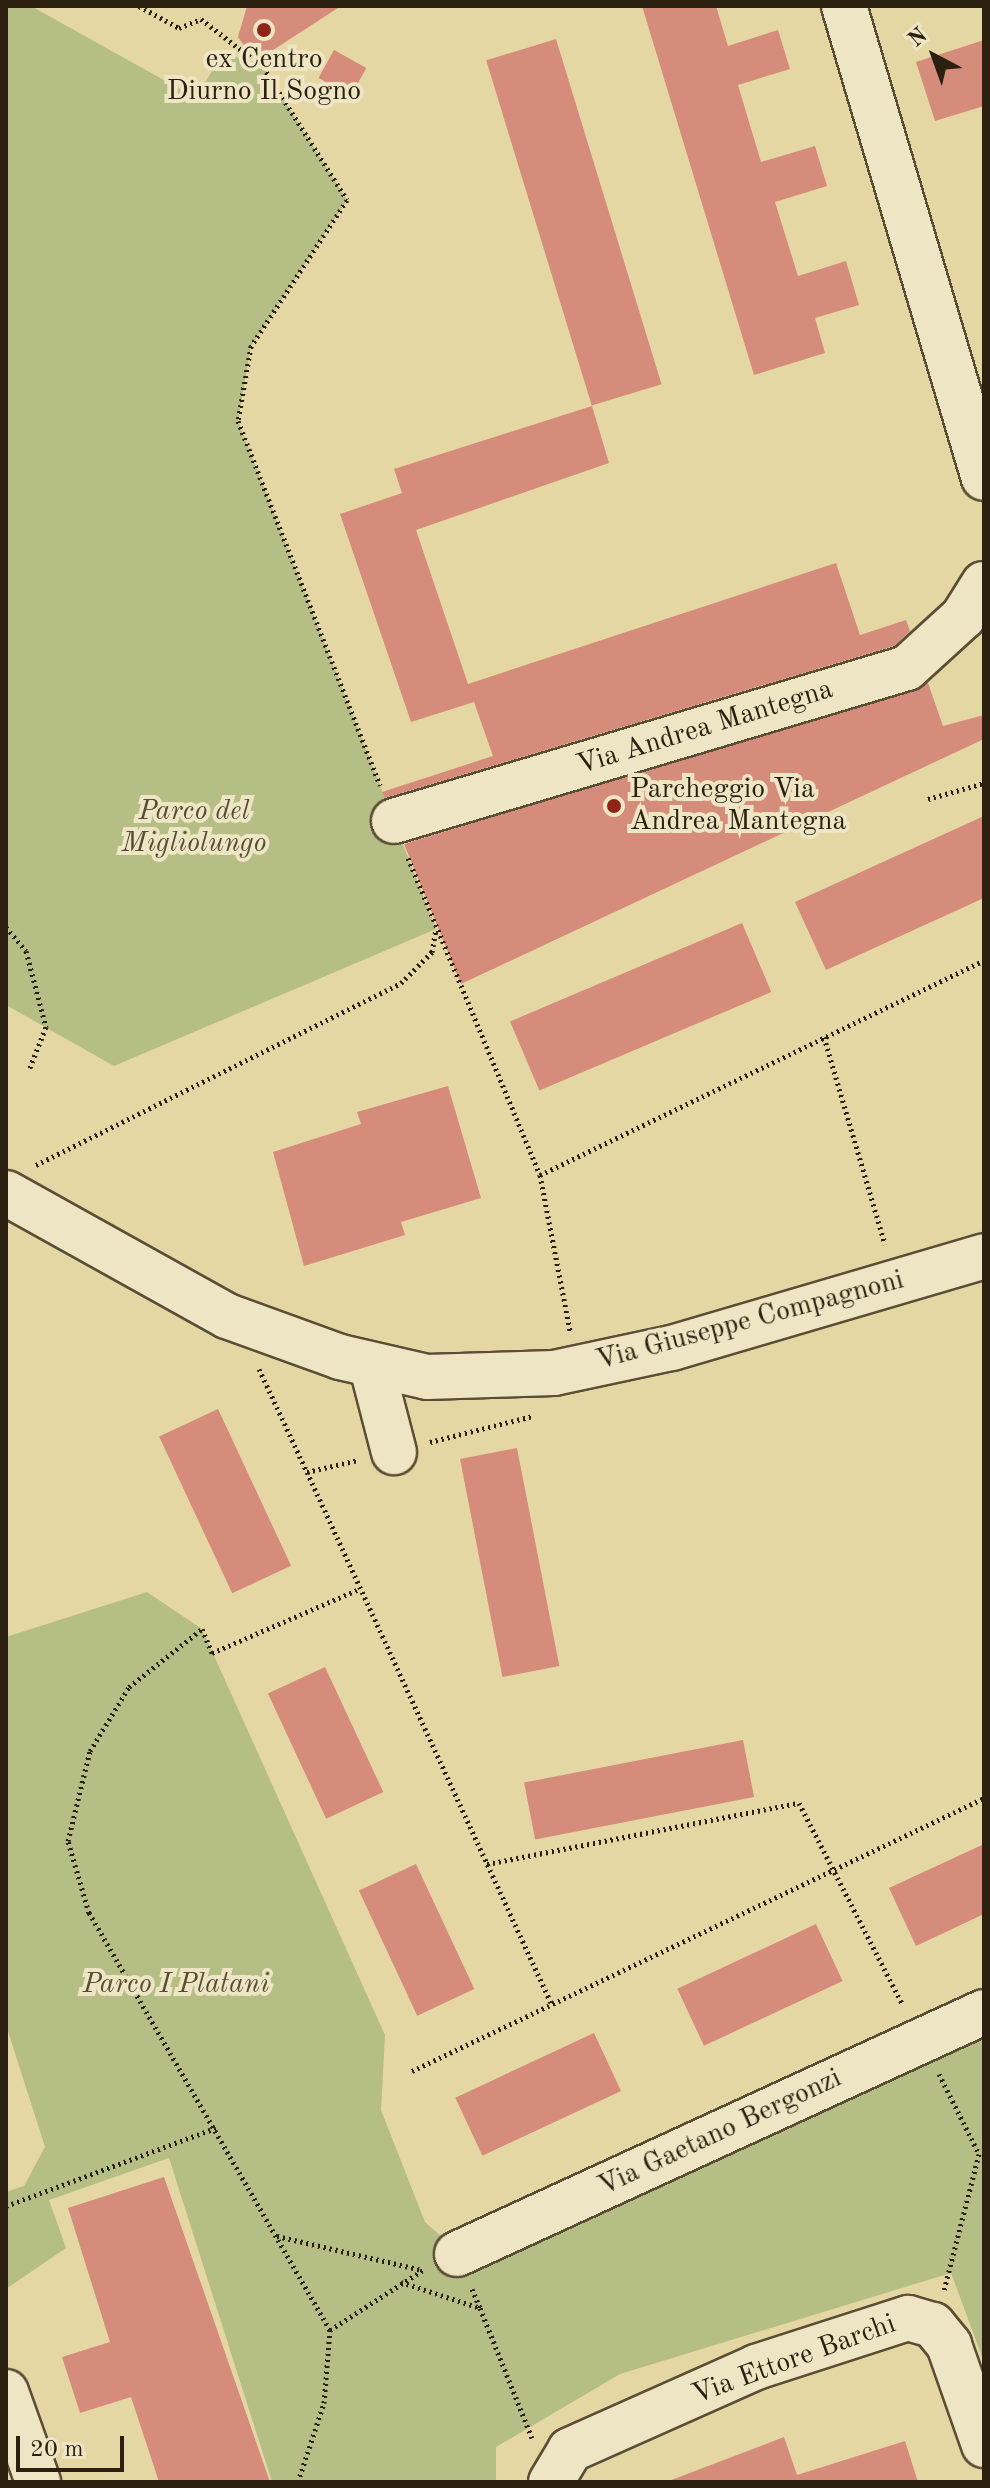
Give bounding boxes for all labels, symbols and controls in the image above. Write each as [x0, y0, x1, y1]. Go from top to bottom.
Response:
north arrow [894, 16, 974, 96]
marker: ex Centro Diurno Il Sogno [255, 21, 273, 39]
text: N [905, 24, 932, 52]
place label: ex Centro Diurno Il Sogno [167, 43, 361, 109]
street label: Via Andrea Mantegna [573, 673, 837, 783]
place label: Parcheggio Via Andrea Mantegna [630, 773, 846, 839]
park label: Parco del Migliolungo [122, 795, 266, 861]
marker: Parcheggio Via Andrea Mantegna [605, 797, 623, 815]
street label: Via Giuseppe Compagnoni [593, 1264, 907, 1378]
park label: Parco I Platani [83, 1968, 269, 2002]
street label: Via Gaetano Bergonzi [593, 2062, 847, 2204]
street label: Via Ettore Barchi [688, 2308, 900, 2412]
scale bar [20, 2420, 128, 2470]
text: 20 m [30, 2438, 84, 2462]

